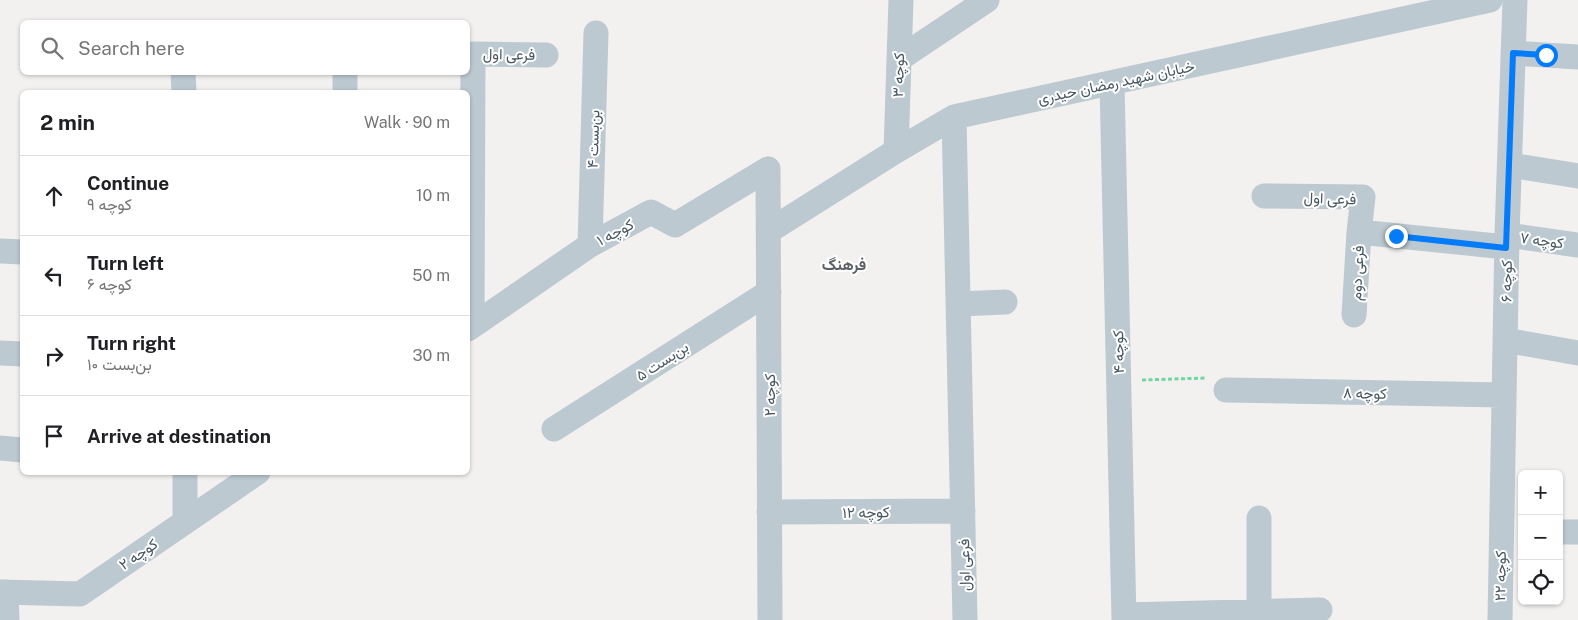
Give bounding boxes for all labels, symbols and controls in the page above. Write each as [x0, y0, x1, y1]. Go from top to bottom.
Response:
search box [20, 20, 470, 75]
icon: search [38, 34, 66, 62]
text: Search here [78, 37, 185, 59]
route start [1535, 44, 1558, 67]
street label: فرعی اول [483, 45, 535, 65]
street label: کوچه ۳ [889, 52, 909, 98]
street label: خیابان شهید رمضان حیدری [1036, 57, 1196, 109]
street label: بن‌بست ۴ [583, 109, 605, 169]
text: 2 min [40, 110, 95, 135]
text: Walk · 90 m [364, 113, 450, 132]
text: Continue [87, 172, 169, 194]
icon: ahead [40, 182, 68, 210]
text: 10 m [416, 186, 450, 205]
street label: فرعی اول [1303, 189, 1357, 209]
text: کوچه ۹ [87, 195, 132, 214]
street label: کوچه ۱ [594, 215, 638, 250]
route end [1385, 225, 1408, 248]
street label: کوچه ۷ [1519, 229, 1565, 253]
street label: فرعی دوم [1347, 245, 1369, 301]
text: Turn left [87, 252, 164, 274]
district label: فرهنگ [822, 255, 866, 275]
street label: کوچه ۶ [1497, 259, 1517, 302]
icon: left [40, 262, 68, 290]
text: 50 m [412, 266, 450, 285]
text: کوچه ۶ [87, 275, 132, 294]
street label: کوچه ۴ [1109, 330, 1129, 374]
text: Turn right [87, 332, 176, 354]
street label: بن‌بست ۵ [633, 338, 692, 386]
icon: right [40, 342, 68, 370]
text: 30 m [413, 346, 450, 365]
text: بن‌بست ۱۰ [87, 355, 152, 374]
street label: کوچه ۲ [761, 373, 780, 416]
street label: کوچه ۸ [1343, 384, 1387, 404]
icon: arrive [40, 422, 68, 450]
text: Arrive at destination [87, 425, 271, 447]
map controls [1518, 470, 1563, 605]
button: + [1518, 470, 1563, 515]
street label: کوچه ۱۲ [842, 503, 890, 523]
button: − [1518, 515, 1563, 560]
street label: کوچه ۲ [116, 535, 162, 575]
street label: فرعی اول [955, 538, 975, 591]
street label: کوچه ۲۲ [1491, 550, 1511, 601]
button: locate [1518, 560, 1563, 605]

